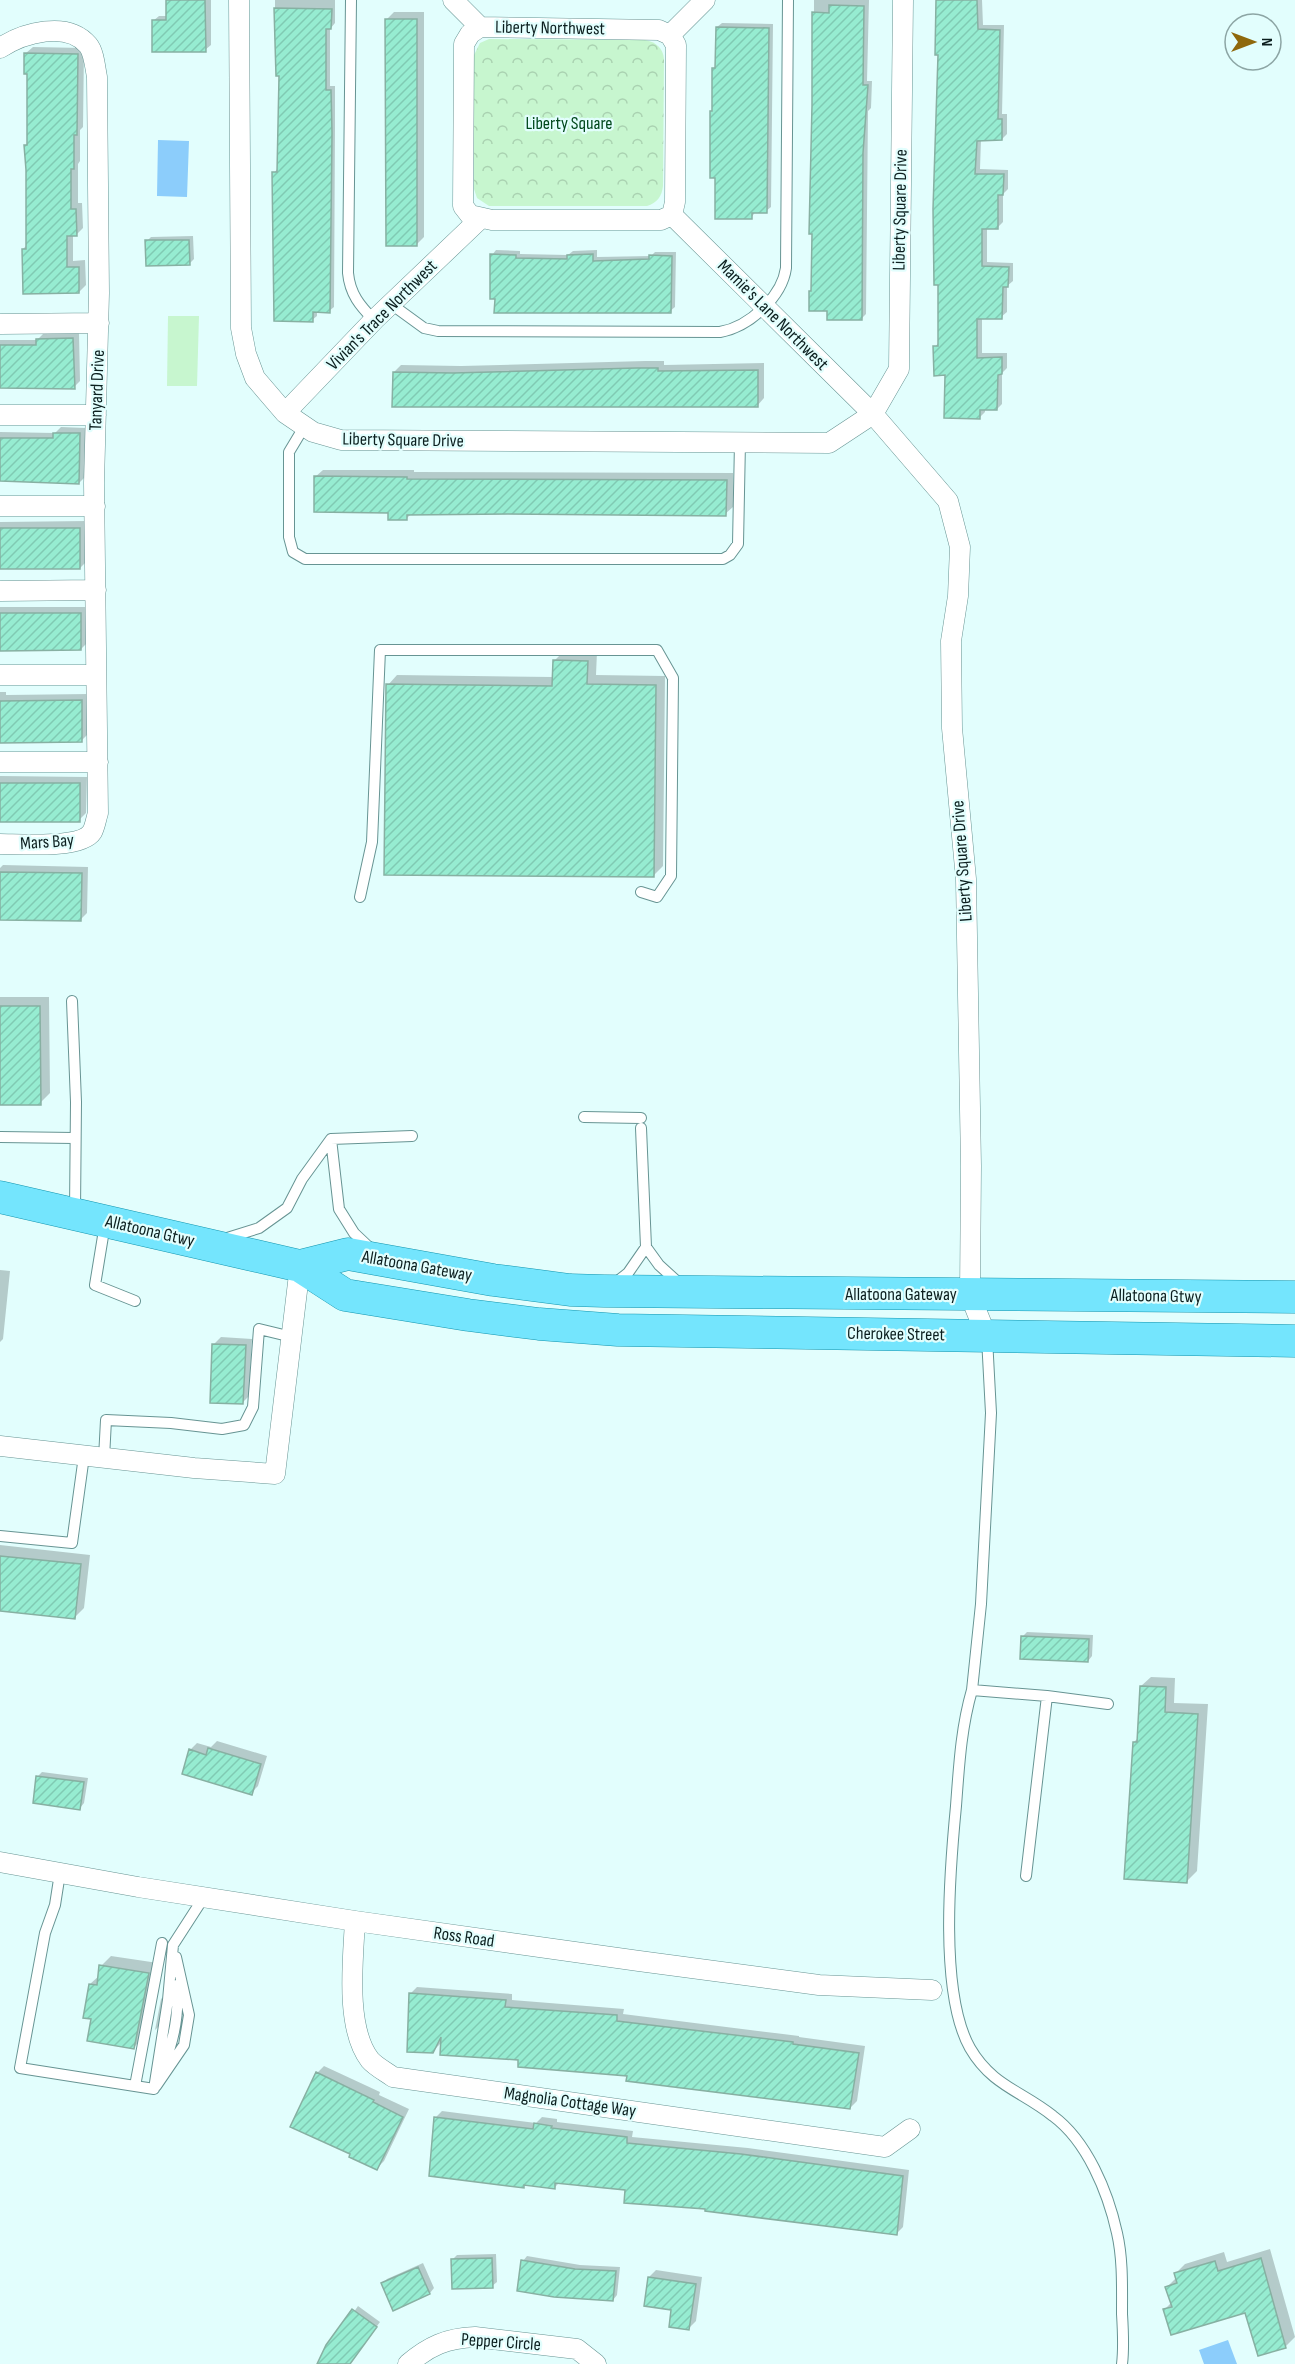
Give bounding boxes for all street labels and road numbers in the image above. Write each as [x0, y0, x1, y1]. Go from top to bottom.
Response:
street label: Liberty Northwest [495, 17, 606, 39]
street label: Liberty Square Drive [888, 149, 912, 271]
street label: Vivian's Trace Northwest [322, 255, 442, 375]
street label: Mamie's Lane Northwest [713, 255, 833, 375]
street label: Tanyard Drive [85, 349, 109, 431]
street label: Liberty Square Drive [342, 428, 464, 452]
street label: Liberty Square Drive [947, 800, 977, 922]
street label: Mars Bay [19, 830, 75, 854]
street label: Allatoona Gtwy [102, 1210, 197, 1251]
street label: Allatoona Gateway [359, 1246, 474, 1286]
street label: Allatoona Gateway [844, 1284, 957, 1305]
street label: Allatoona Gtwy [1109, 1285, 1202, 1307]
street label: Cherokee Street [847, 1323, 946, 1345]
street label: Ross Road [432, 1922, 496, 1952]
street label: Magnolia Cottage Way [503, 2082, 637, 2122]
street label: Pepper Circle [460, 2329, 542, 2355]

